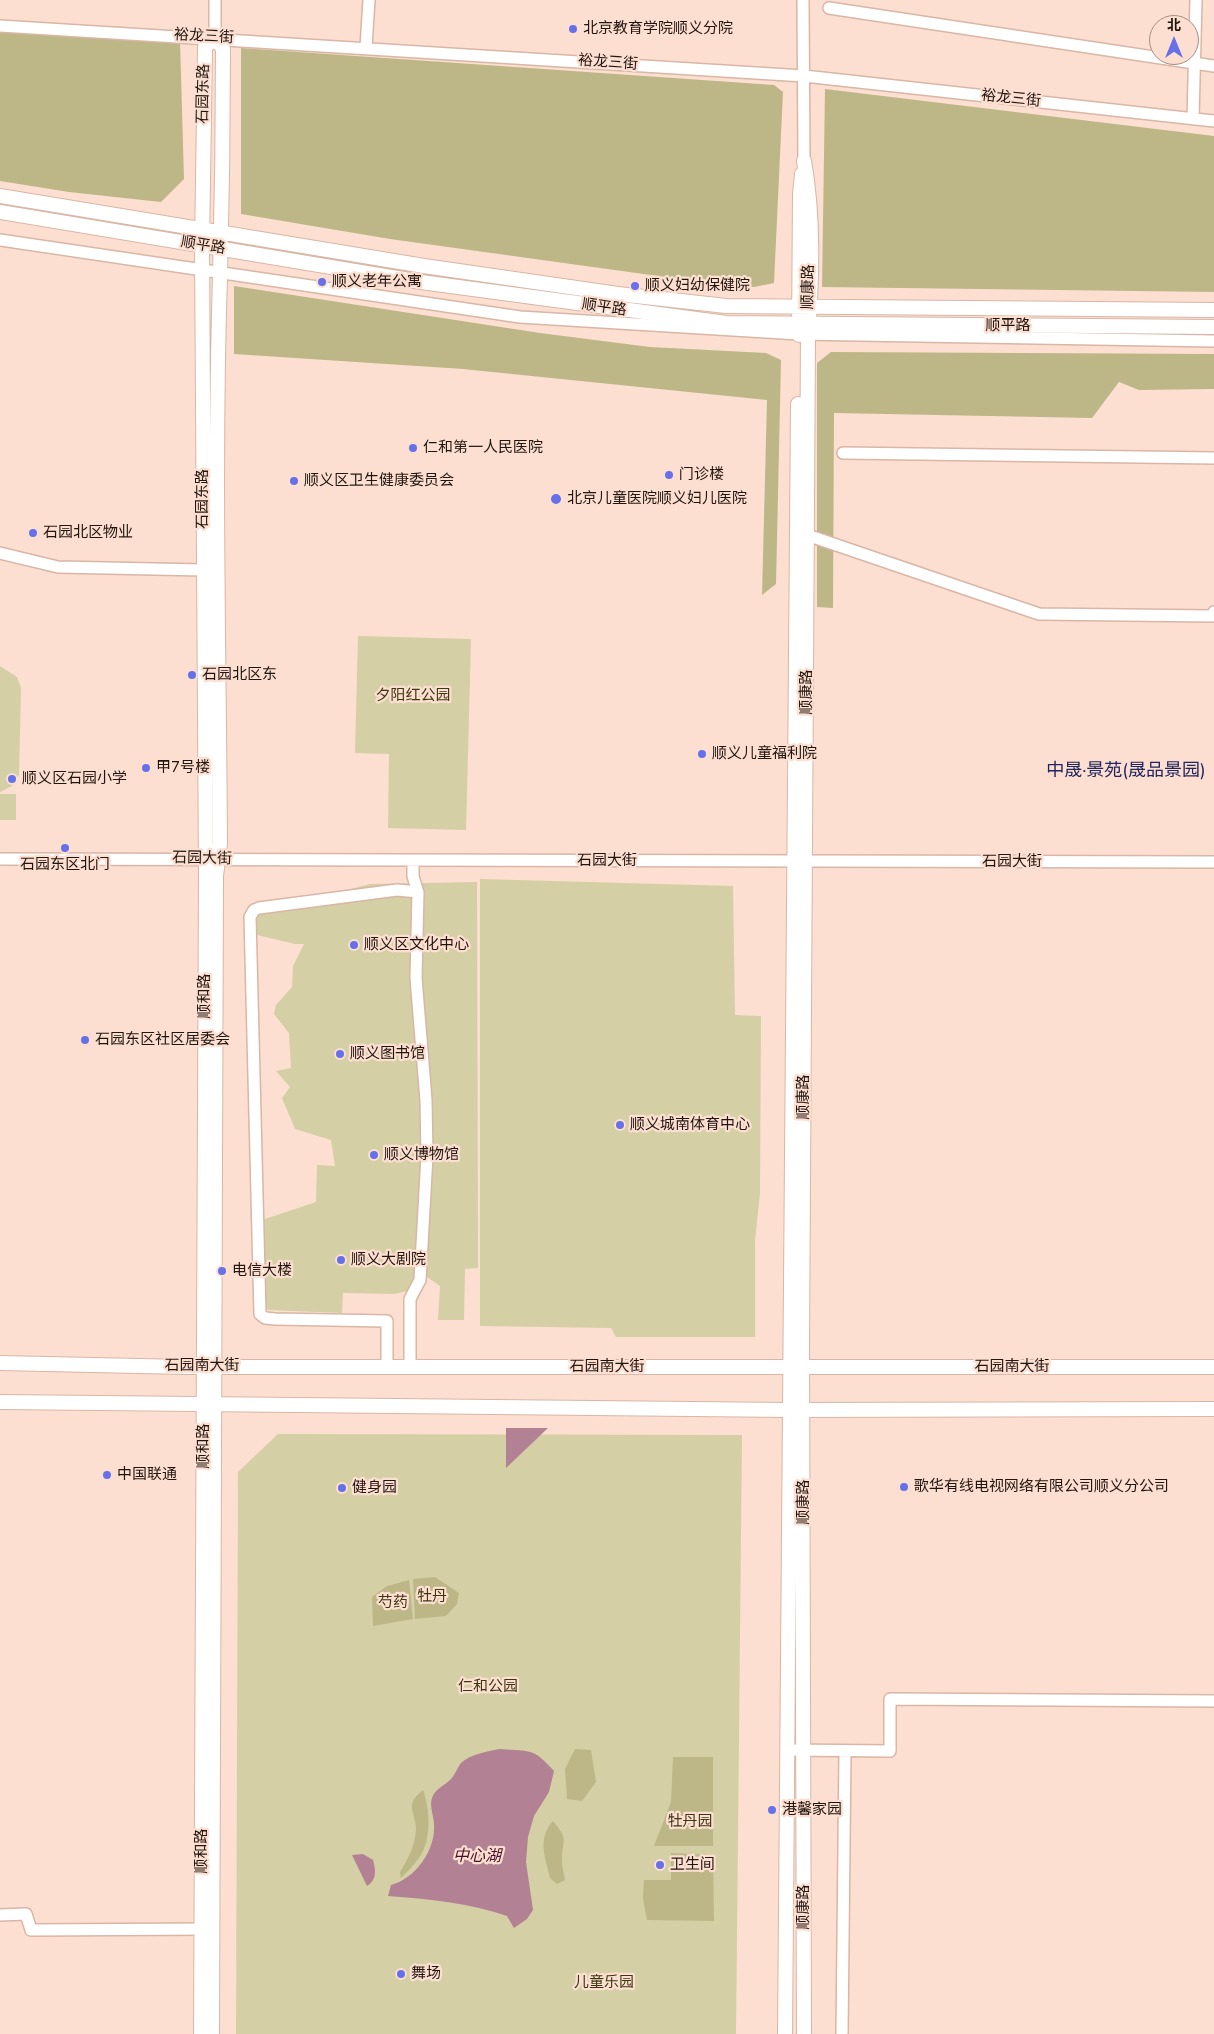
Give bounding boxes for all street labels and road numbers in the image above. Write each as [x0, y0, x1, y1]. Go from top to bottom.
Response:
street label: 裕龙三街 [174, 26, 234, 48]
street label: 裕龙三街 [577, 52, 639, 74]
street label: 石园东路 [194, 64, 214, 124]
street label: 裕龙三街 [980, 87, 1042, 111]
street label: 顺平路 [179, 234, 227, 258]
street label: 顺康路 [800, 264, 818, 310]
street label: 顺平路 [580, 296, 628, 320]
street label: 顺平路 [986, 317, 1030, 335]
street label: 石园东路 [194, 469, 212, 529]
street label: 顺康路 [798, 670, 816, 714]
street label: 石园大街 [172, 849, 232, 869]
street label: 石园大街 [577, 852, 637, 870]
street label: 石园大街 [982, 853, 1042, 871]
street label: 顺和路 [196, 974, 214, 1018]
street label: 顺康路 [795, 1075, 813, 1119]
street label: 石园南大街 [165, 1357, 239, 1375]
street label: 石园南大街 [570, 1358, 644, 1376]
street label: 石园南大街 [975, 1358, 1049, 1376]
street label: 顺和路 [195, 1424, 213, 1468]
street label: 顺康路 [795, 1480, 813, 1524]
street label: 顺和路 [193, 1829, 211, 1873]
street label: 顺康路 [795, 1885, 813, 1929]

